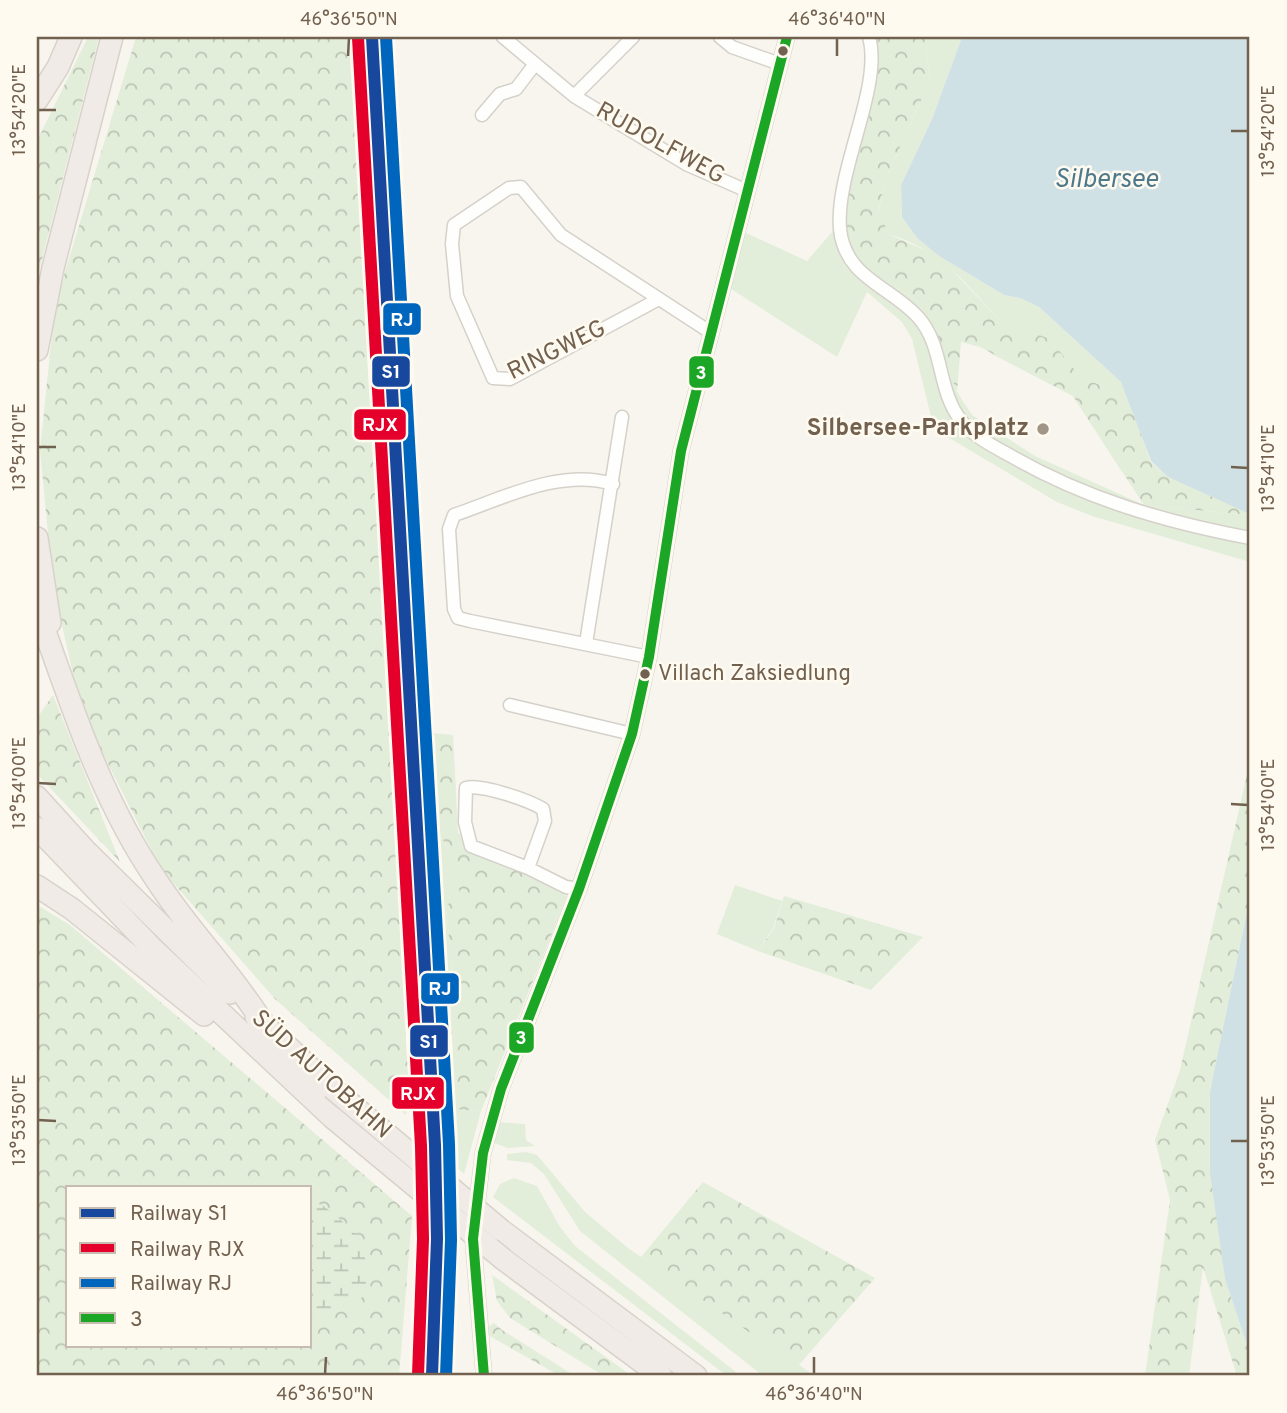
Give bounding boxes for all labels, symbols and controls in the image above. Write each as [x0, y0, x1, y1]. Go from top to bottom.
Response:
text: 46°36'50"N [300, 9, 398, 32]
text: 46°36'40"N [788, 9, 886, 32]
unlabelled marker [776, 44, 790, 58]
text: 13°54'20"E [9, 64, 32, 156]
text: 13°54'20"E [1258, 85, 1281, 177]
street label: RUDOLFWEG [590, 96, 730, 192]
water label: Silbersee [1054, 164, 1159, 197]
line badge: RJ [382, 302, 422, 336]
text: RJ [390, 309, 414, 333]
street label: RINGWEG [503, 314, 611, 388]
line badge: S1 [371, 355, 411, 388]
line badge: 3 [688, 355, 715, 389]
text: S1 [381, 361, 401, 385]
text: 3 [695, 362, 707, 386]
text: 13°54'10"E [9, 403, 32, 491]
line badge: RJX [353, 408, 407, 441]
text: RJX [362, 414, 398, 438]
place label: Silbersee-Parkplatz [807, 414, 1029, 444]
marker: Silbersee-Parkplatz [1035, 421, 1051, 437]
text: 13°54'10"E [1258, 424, 1281, 512]
place label: Villach Zaksiedlung [658, 661, 851, 688]
marker: Villach Zaksiedlung [638, 667, 652, 681]
text: 13°54'00"E [9, 737, 32, 829]
text: 13°54'00"E [1258, 759, 1281, 851]
line badge: RJ [420, 972, 460, 1005]
text: RJ [428, 978, 452, 1002]
street label: SÜD AUTOBAHN [245, 1003, 399, 1146]
line badge: 3 [508, 1021, 535, 1054]
line badge: S1 [409, 1024, 449, 1058]
text: 3 [515, 1027, 527, 1051]
text: S1 [419, 1031, 439, 1055]
text: 13°53'50"E [9, 1074, 32, 1166]
line badge: RJX [391, 1076, 445, 1110]
text: RJX [400, 1083, 436, 1107]
text: 13°53'50"E [1258, 1095, 1281, 1187]
legend [66, 1186, 312, 1346]
text: Railway S1 [130, 1201, 228, 1228]
text: Railway RJX [130, 1237, 245, 1264]
text: Railway RJ [130, 1271, 232, 1298]
text: 3 [130, 1307, 143, 1334]
text: 46°36'50"N [276, 1384, 374, 1407]
text: 46°36'40"N [765, 1384, 863, 1407]

